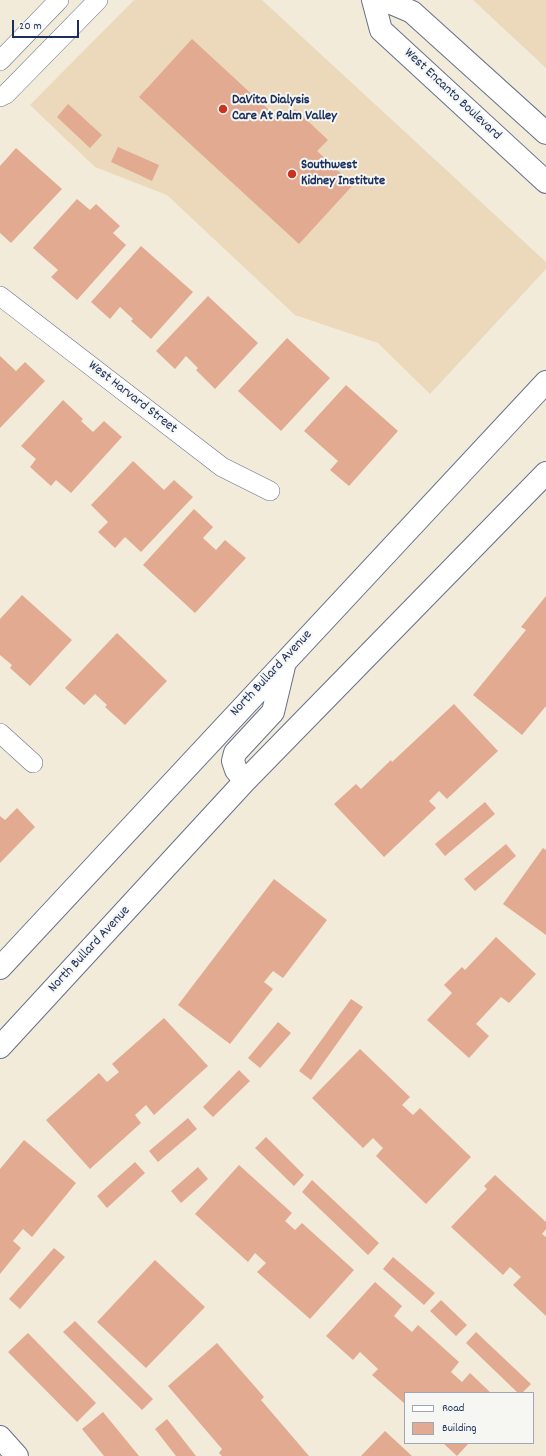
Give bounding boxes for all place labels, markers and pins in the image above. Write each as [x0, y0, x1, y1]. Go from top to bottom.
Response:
place label: DaVita Dialysis Care At Palm Valley [232, 93, 337, 126]
marker: DaVita Dialysis Care At Palm Valley [217, 103, 229, 115]
place label: Southwest Kidney Institute [301, 158, 385, 190]
marker: Southwest Kidney Institute [286, 168, 298, 180]

